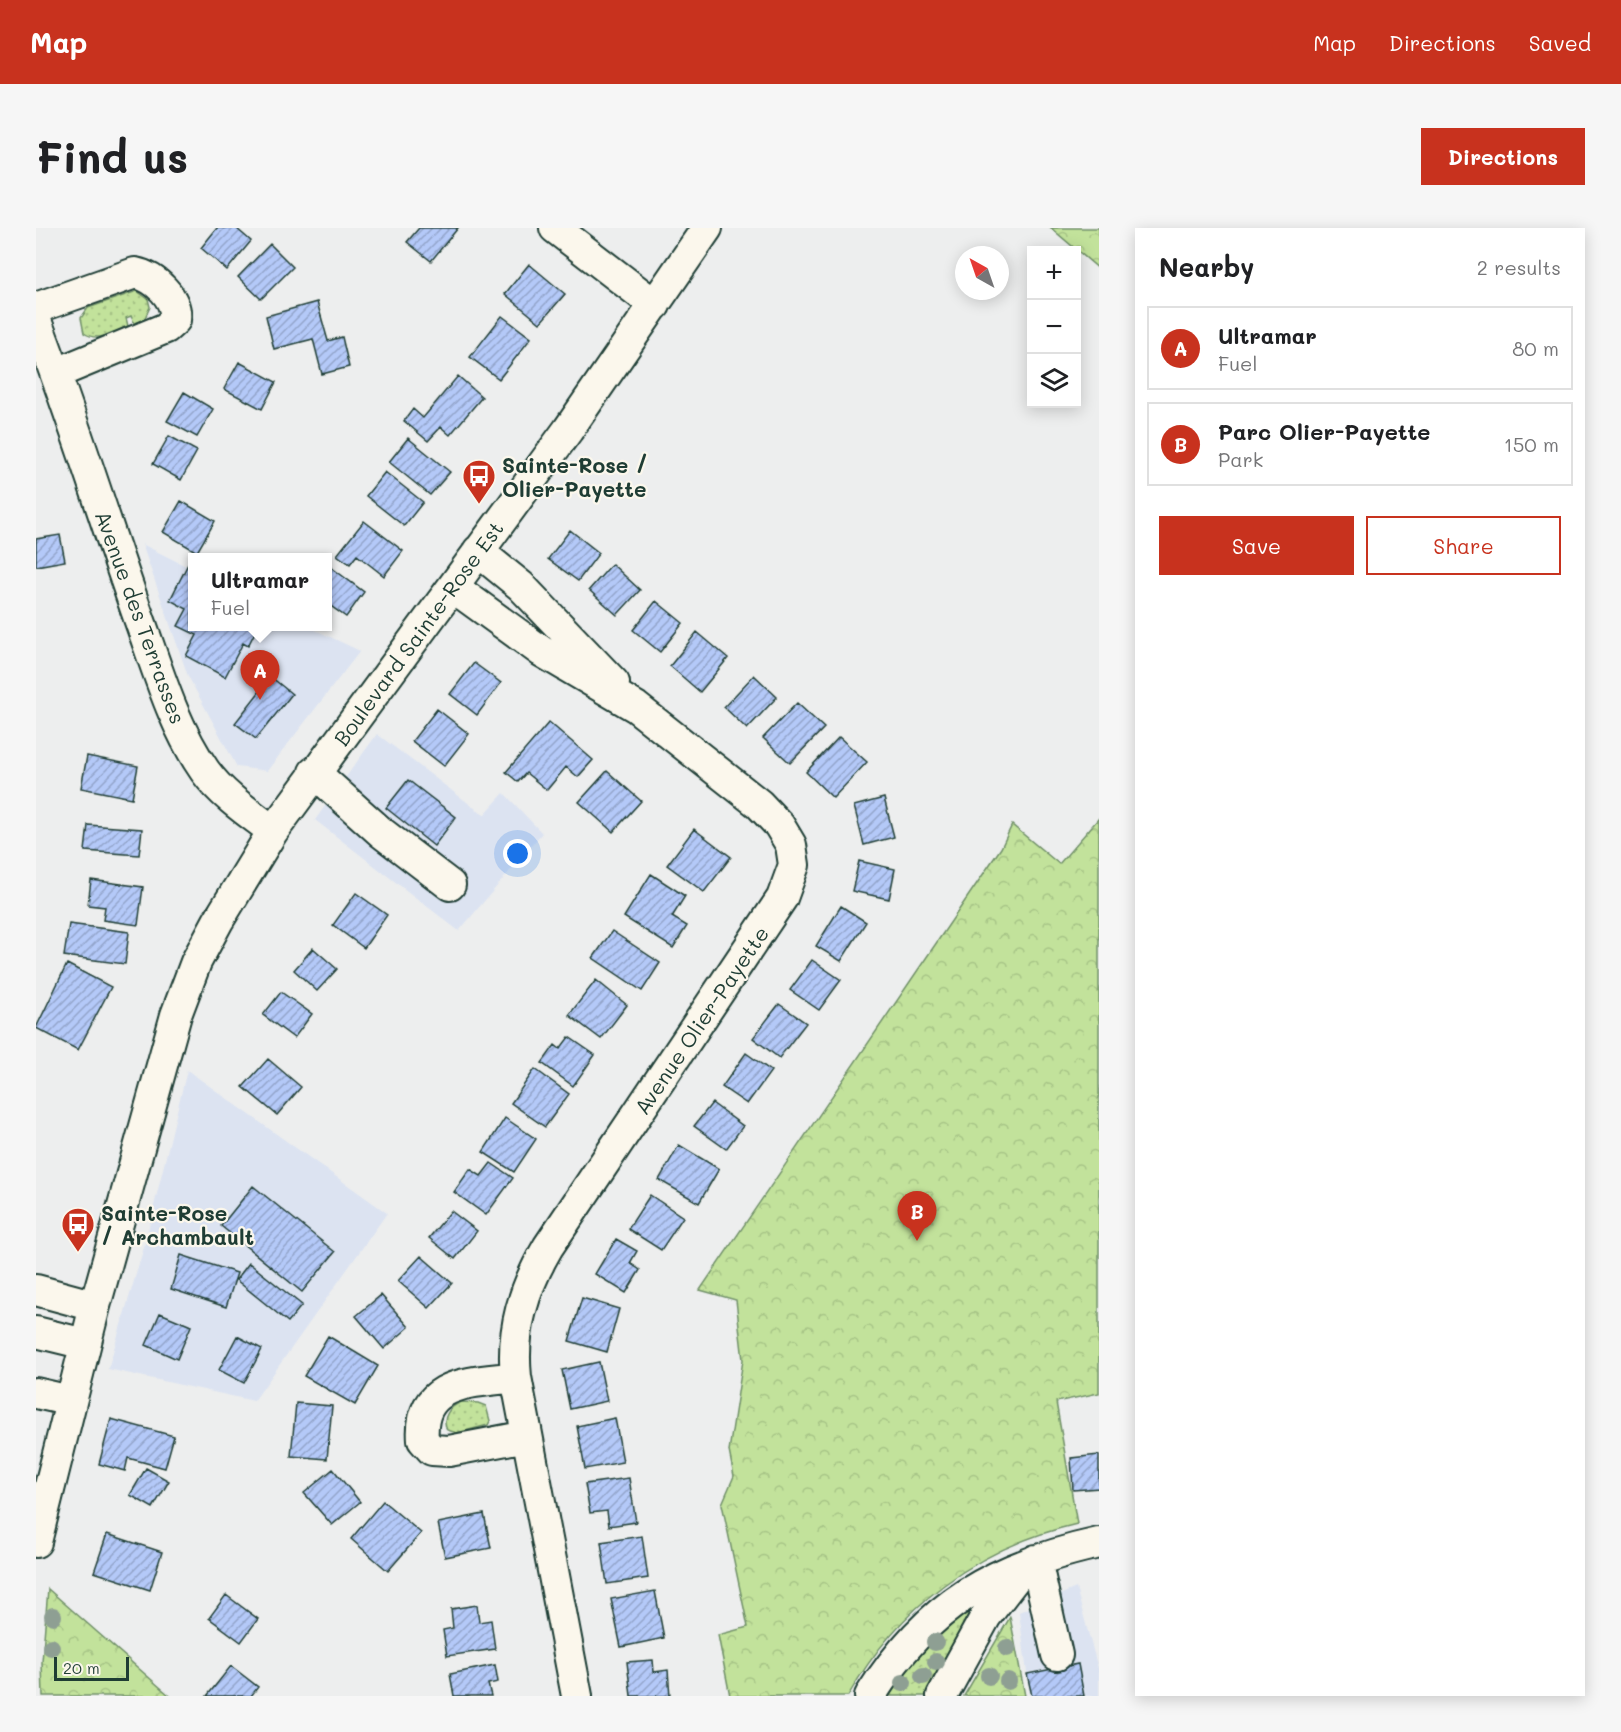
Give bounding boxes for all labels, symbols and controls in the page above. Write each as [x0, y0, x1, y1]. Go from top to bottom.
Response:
text: Map [30, 24, 87, 60]
text: Map [1313, 29, 1356, 56]
text: Directions [1389, 29, 1496, 56]
text: Saved [1529, 29, 1591, 56]
button: Directions [1421, 128, 1585, 185]
text: Find us [36, 129, 188, 184]
north arrow [955, 246, 1009, 300]
map controls [1027, 246, 1081, 408]
button: + [1027, 246, 1081, 300]
text: Nearby [1159, 250, 1254, 284]
text: 2 results [1477, 254, 1561, 280]
button: − [1027, 300, 1081, 354]
text: Ultramar [1218, 321, 1317, 350]
text: A [1174, 335, 1187, 361]
text: 80 m [1512, 335, 1559, 361]
text: Fuel [1218, 350, 1258, 376]
button: layers [1027, 354, 1081, 408]
text: Parc Olier-Payette [1218, 417, 1430, 446]
text: B [1174, 431, 1187, 457]
text: 150 m [1504, 431, 1559, 457]
text: Park [1218, 446, 1263, 472]
place label: Sainte-Rose / Olier-Payette [502, 451, 648, 503]
bus stop icon: Sainte-Rose / Olier-Payette [461, 458, 497, 505]
street label: Avenue des Terrasses [90, 507, 192, 727]
street label: Boulevard Sainte-Rose Est [327, 515, 509, 751]
button: Save [1159, 516, 1354, 575]
button: Share [1366, 516, 1561, 575]
popup [188, 553, 332, 631]
text: Ultramar [211, 565, 309, 594]
text: Fuel [211, 594, 250, 620]
pin: A [240, 650, 280, 700]
your location [503, 839, 532, 868]
street label: Avenue Olier-Payette [628, 921, 774, 1119]
pin: B [898, 1192, 936, 1241]
place label: Sainte-Rose / Archambault [101, 1199, 254, 1250]
bus stop icon: Sainte-Rose / Archambault [60, 1206, 96, 1253]
scale bar [54, 1654, 129, 1682]
text: 20 m [63, 1657, 100, 1678]

